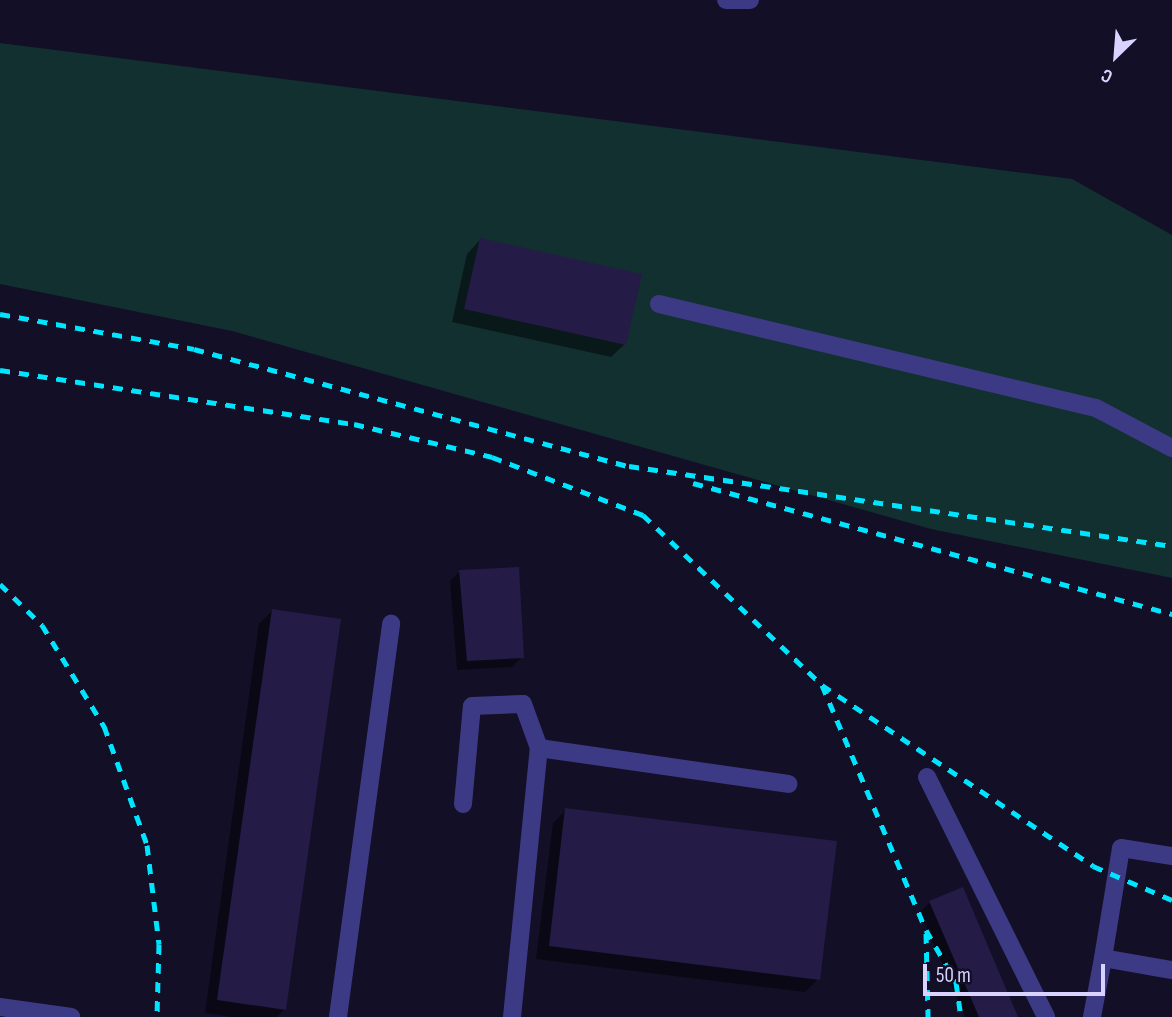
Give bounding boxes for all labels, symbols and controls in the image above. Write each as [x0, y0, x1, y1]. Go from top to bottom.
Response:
north arrow [1081, 21, 1151, 91]
text: С [1098, 63, 1116, 88]
scale bar [927, 950, 1109, 994]
text: 50 m [936, 963, 971, 988]

